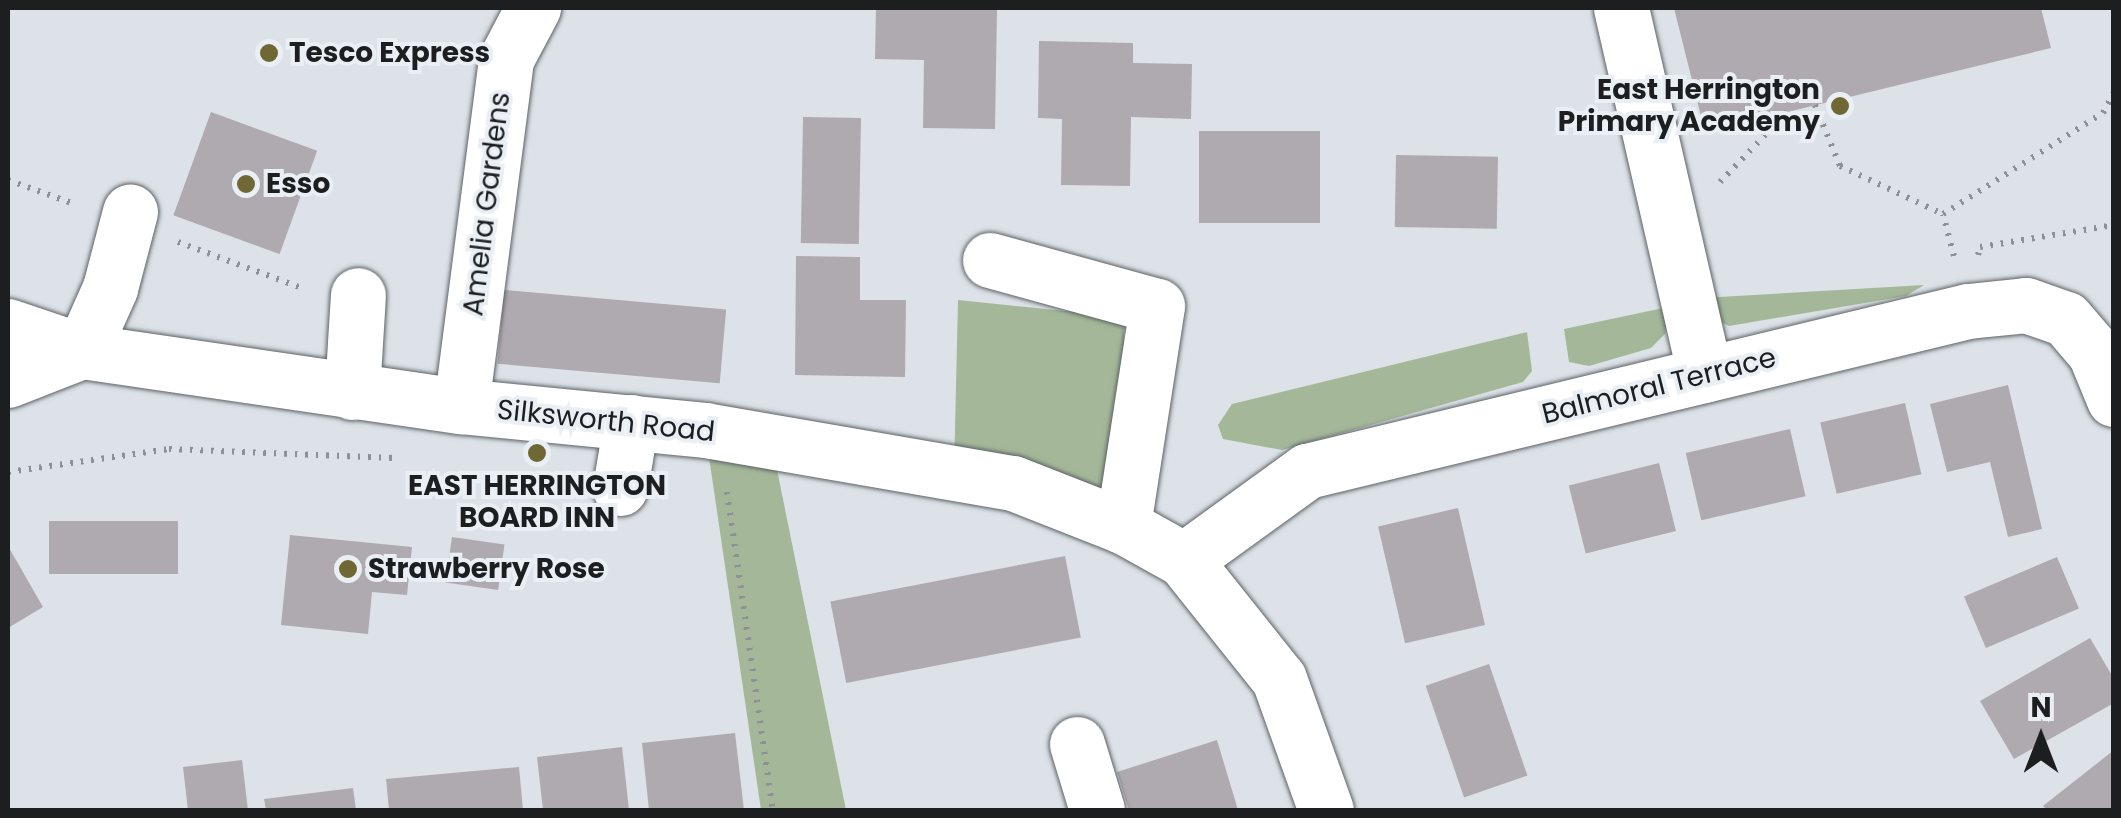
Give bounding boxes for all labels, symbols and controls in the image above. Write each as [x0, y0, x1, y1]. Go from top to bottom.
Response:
place label: Tesco Express [289, 36, 490, 70]
marker: Tesco Express [258, 42, 280, 64]
place label: East Herrington Primary Academy [1558, 73, 1820, 139]
street label: Amelia Gardens [457, 90, 517, 318]
marker: East Herrington Primary Academy [1829, 95, 1851, 117]
place label: Esso [266, 167, 330, 201]
marker: Esso [235, 173, 257, 195]
street label: Balmoral Terrace [1538, 341, 1780, 431]
street label: Silksworth Road [495, 393, 717, 449]
marker: EAST HERRINGTON BOARD INN [526, 442, 548, 464]
place label: EAST HERRINGTON BOARD INN [408, 469, 666, 535]
place label: Strawberry Rose [368, 552, 605, 586]
marker: Strawberry Rose [337, 558, 359, 580]
north arrow [1991, 688, 2091, 788]
text: N [2030, 688, 2052, 727]

